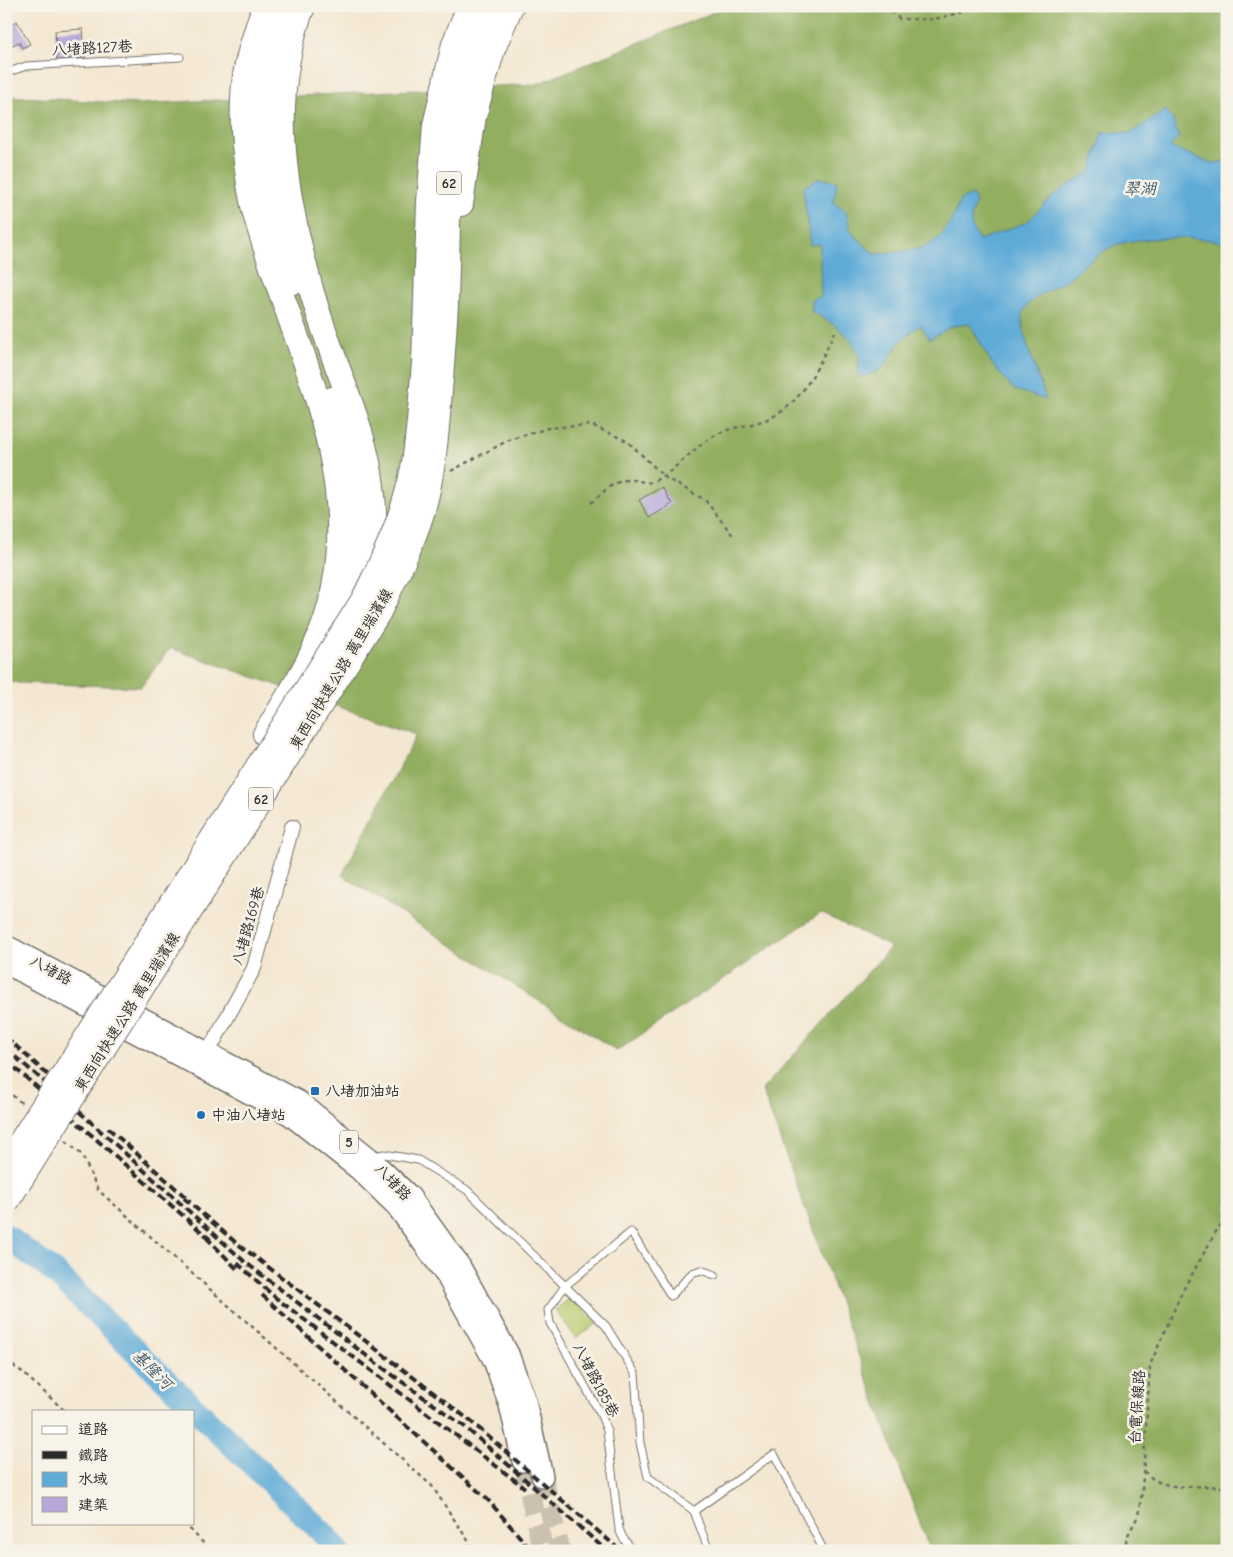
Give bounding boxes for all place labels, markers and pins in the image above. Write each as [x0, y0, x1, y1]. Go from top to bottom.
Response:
place label: 八堵加油站 [325, 1082, 400, 1100]
marker: 八堵加油站 [309, 1085, 321, 1097]
place label: 中油八堵站 [211, 1106, 286, 1124]
marker: 中油八堵站 [195, 1109, 207, 1121]

